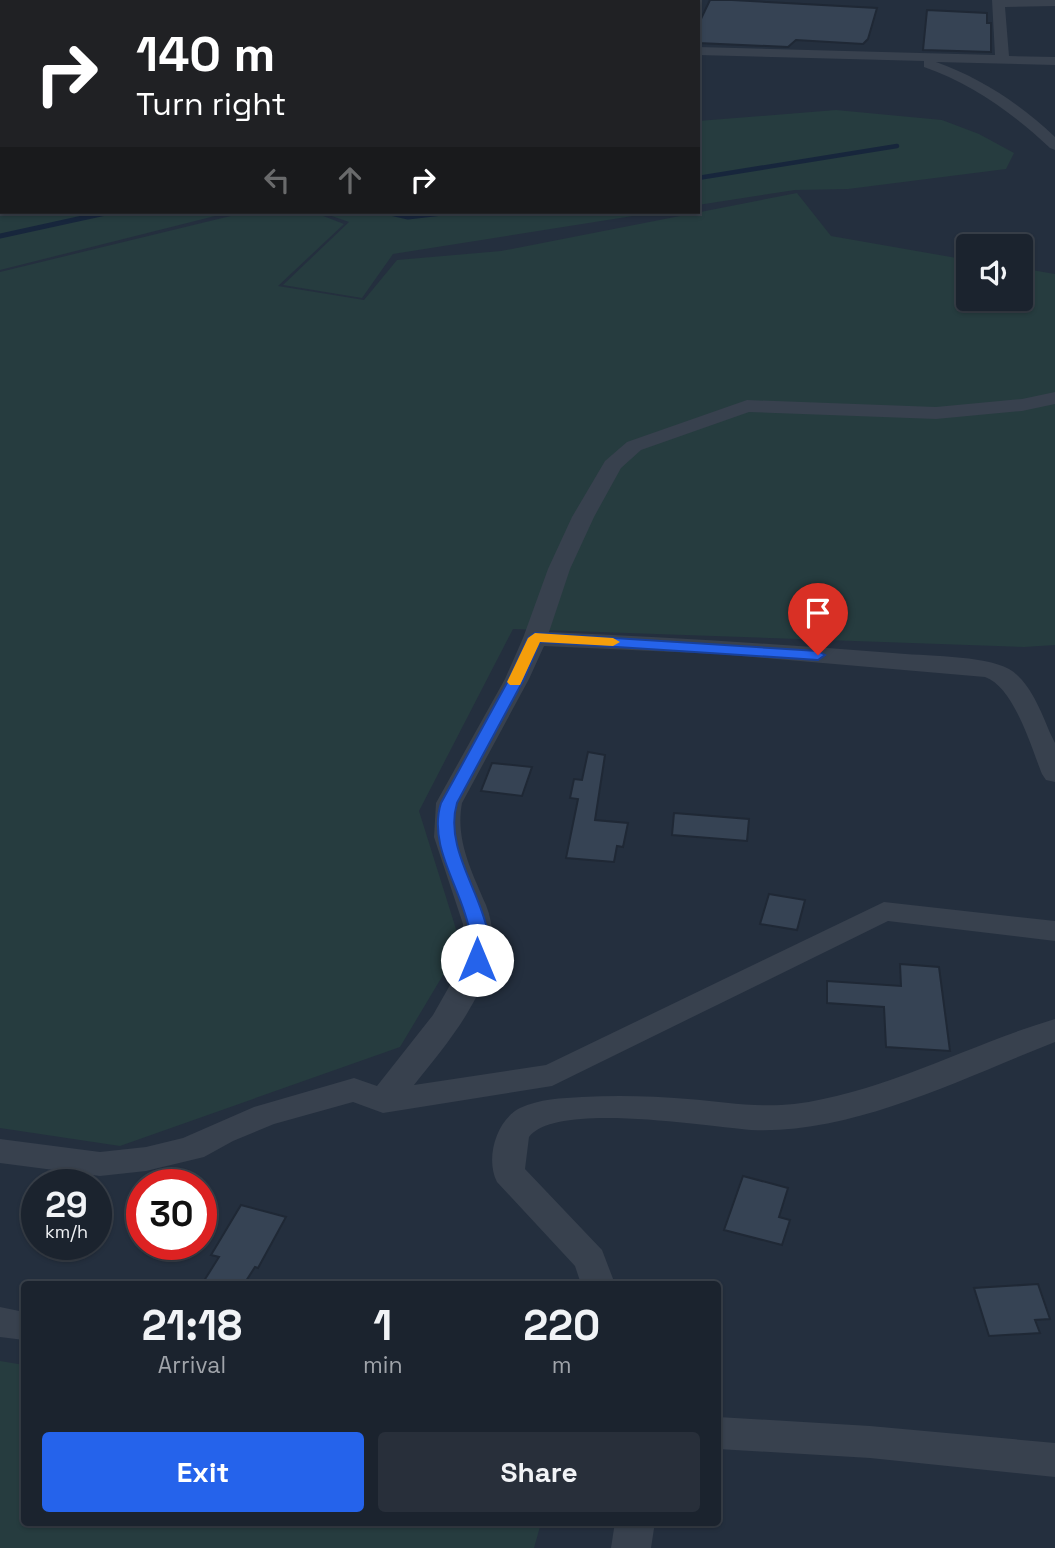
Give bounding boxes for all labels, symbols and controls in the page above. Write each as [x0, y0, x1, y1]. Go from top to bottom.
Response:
text: 140 m [136, 23, 275, 85]
icon: right [21, 28, 112, 119]
text: Turn right [136, 84, 286, 124]
icon: left [258, 161, 296, 199]
icon: ahead [331, 161, 369, 199]
icon: right [404, 161, 442, 199]
map controls [956, 234, 1033, 311]
button: sound [956, 234, 1033, 311]
pin [788, 583, 848, 655]
icon: arrive [799, 594, 837, 632]
position arrow [440, 923, 514, 997]
speed limit sign: 30 [126, 1169, 217, 1260]
text: 29 [45, 1183, 88, 1227]
text: km/h [45, 1220, 88, 1243]
text: 21:18 [142, 1299, 242, 1352]
text: 1 [373, 1299, 392, 1352]
text: 220 [523, 1299, 600, 1352]
text: Arrival [158, 1350, 226, 1380]
text: min [363, 1350, 403, 1380]
text: m [552, 1350, 572, 1380]
button: Exit [42, 1432, 364, 1512]
button: Share [378, 1432, 700, 1512]

